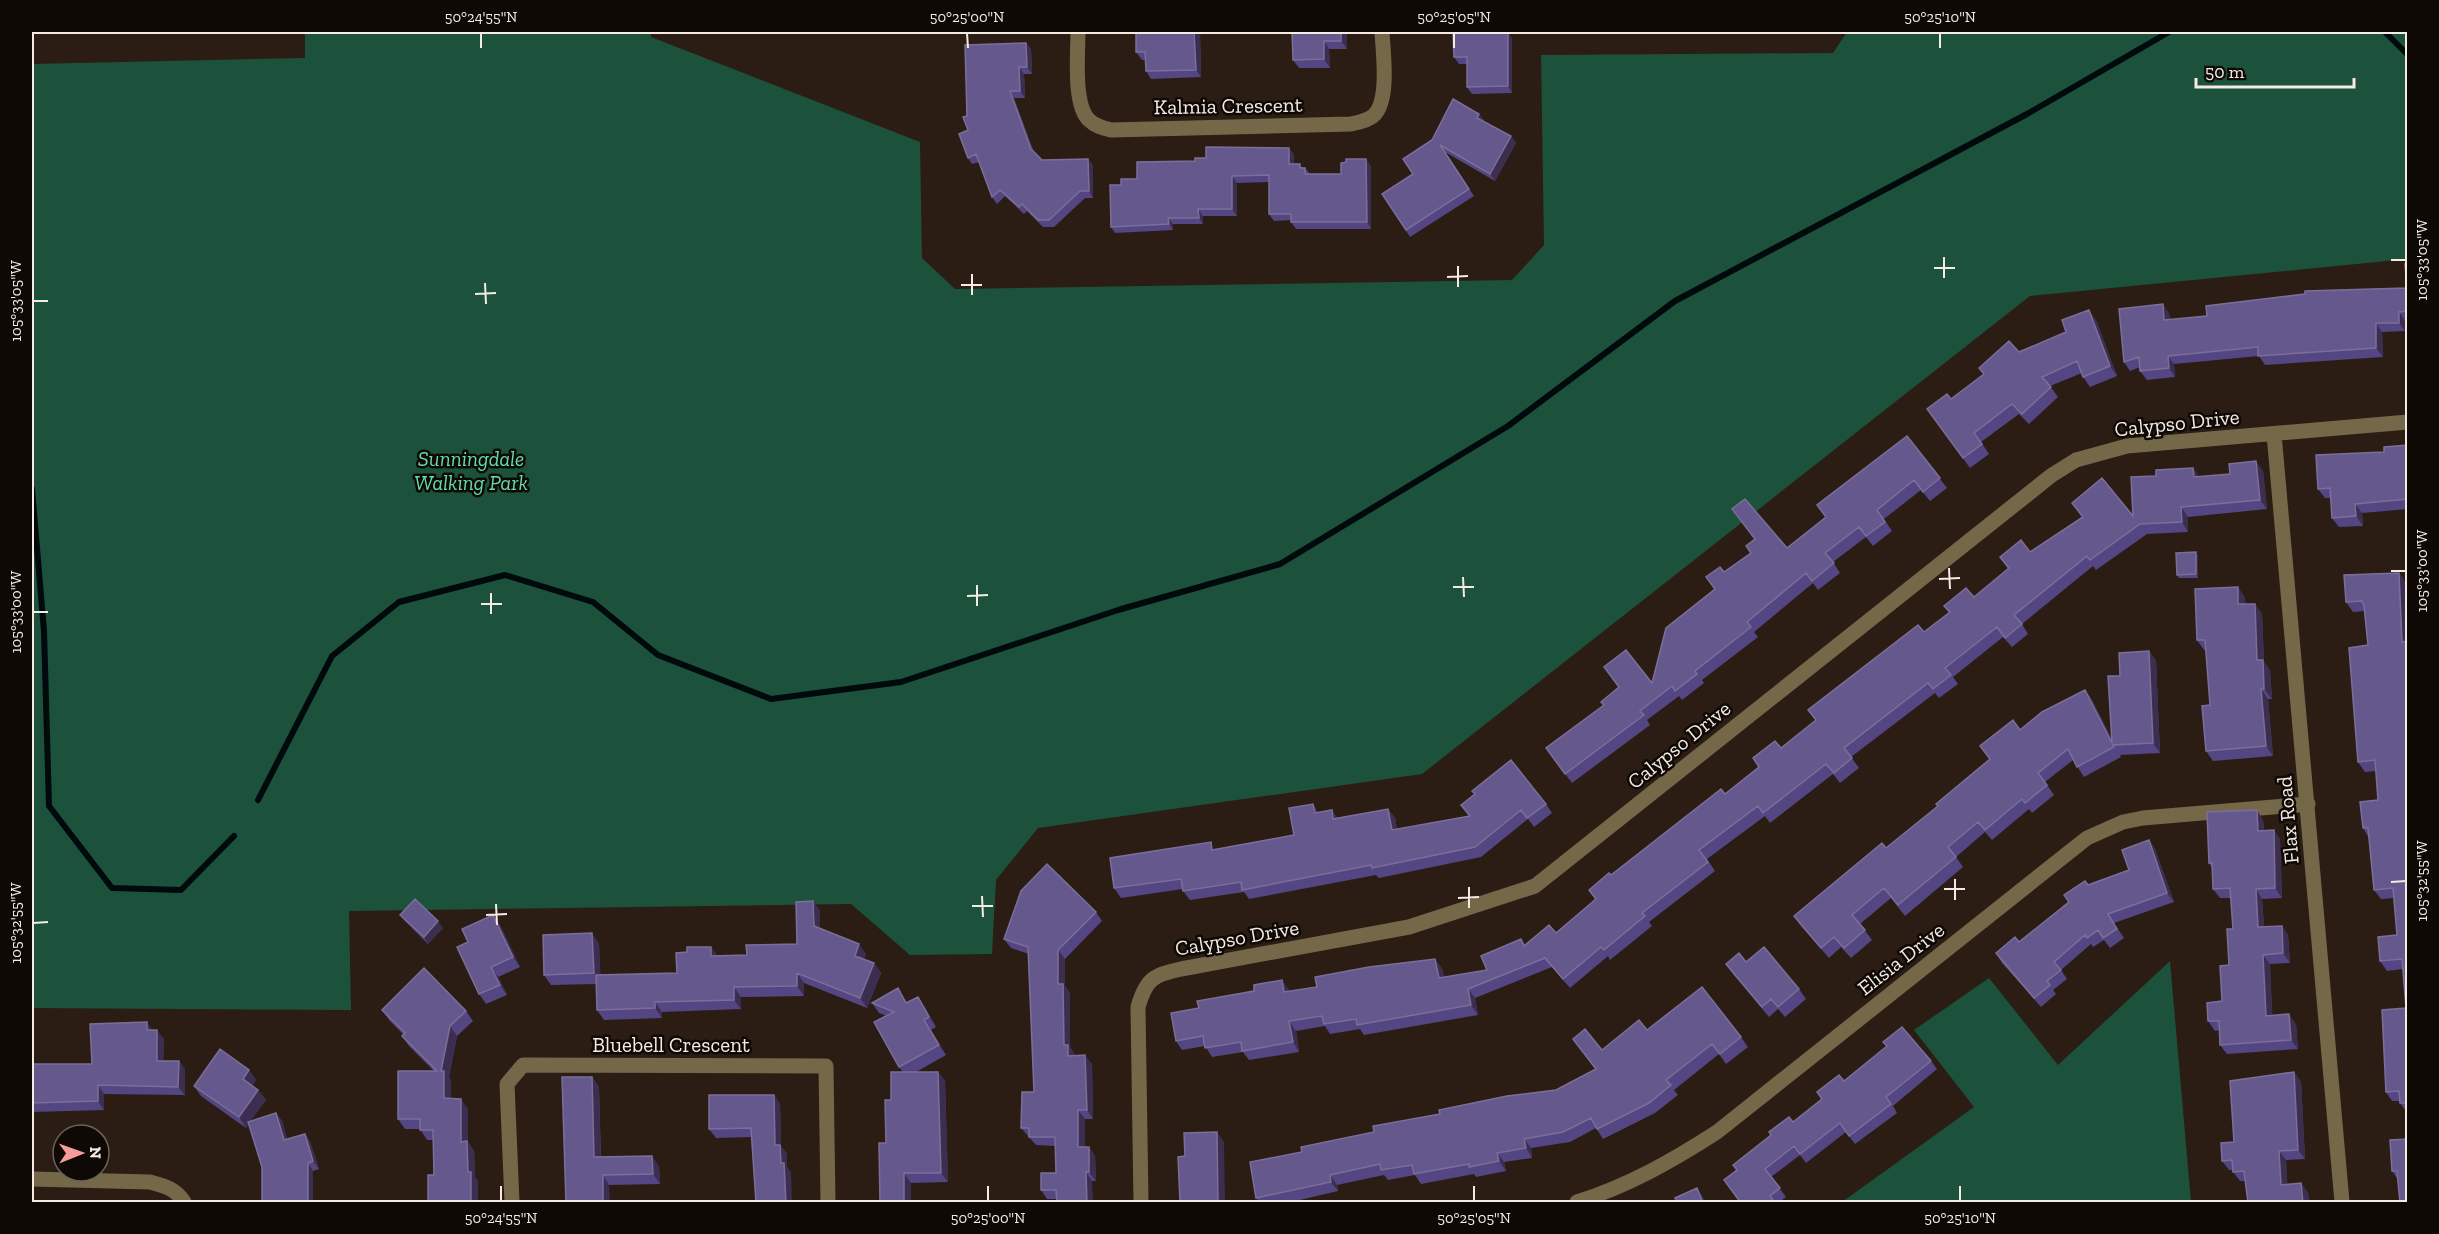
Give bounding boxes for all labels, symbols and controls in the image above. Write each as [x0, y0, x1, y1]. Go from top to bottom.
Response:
text: 50°24'55"N [445, 8, 517, 26]
text: 50°25'00"N [930, 8, 1004, 26]
text: 50°25'05"N [1417, 8, 1491, 26]
text: 50°25'10"N [1904, 8, 1976, 26]
scale bar [2196, 51, 2354, 89]
text: 50 m [2205, 61, 2245, 83]
street label: Kalmia Crescent [1153, 92, 1303, 119]
text: 105°33'05"W [2413, 219, 2431, 301]
text: 105°33'05"W [7, 260, 25, 342]
street label: Calypso Drive [2113, 404, 2241, 441]
park label: Sunningdale Walking Park [414, 446, 528, 495]
text: 105°33'00"W [2413, 530, 2431, 612]
text: 105°33'00"W [7, 571, 25, 653]
street label: Calypso Drive [1622, 695, 1735, 794]
street label: Flax Road [2271, 775, 2304, 865]
text: 105°32'55"W [2413, 841, 2431, 921]
text: 105°32'55"W [7, 883, 25, 963]
street label: Calypso Drive [1173, 914, 1301, 961]
street label: Elisia Drive [1852, 917, 1949, 1000]
street label: Bluebell Crescent [592, 1032, 750, 1057]
north arrow [51, 1123, 111, 1183]
text: N [86, 1146, 105, 1159]
text: 50°24'55"N [465, 1209, 537, 1227]
text: 50°25'00"N [951, 1209, 1025, 1227]
text: 50°25'05"N [1437, 1209, 1511, 1227]
text: 50°25'10"N [1924, 1209, 1996, 1227]

